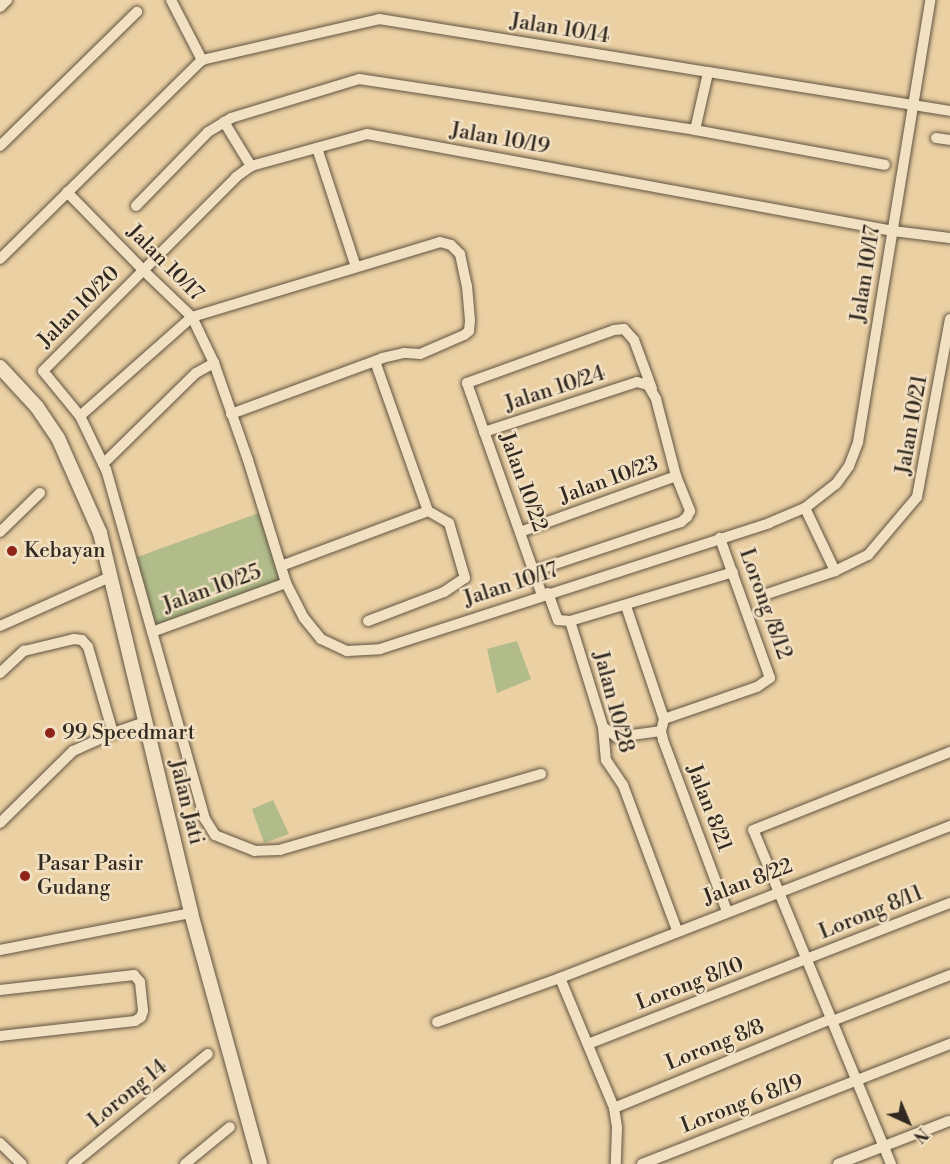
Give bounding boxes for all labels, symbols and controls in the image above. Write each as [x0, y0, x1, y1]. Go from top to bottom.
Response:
street label: Jalan 10/14 [509, 9, 611, 49]
street label: Jalan 10/19 [448, 118, 552, 160]
street label: Jalan 10/17 [121, 219, 209, 307]
street label: Jalan 10/17 [846, 224, 886, 324]
street label: Jalan 10/20 [33, 261, 125, 353]
street label: Jalan 10/24 [502, 361, 608, 417]
street label: Jalan 10/21 [891, 373, 933, 477]
street label: Jalan 10/22 [493, 429, 553, 535]
street label: Jalan 10/23 [556, 451, 662, 509]
place label: Kebayan [24, 538, 106, 564]
marker: Kebayan [5, 544, 19, 558]
street label: Lorong /8/12 [733, 545, 797, 663]
street label: Jalan 10/17 [460, 558, 562, 612]
street label: Jalan 10/25 [159, 560, 265, 618]
street label: Jalan 10/28 [587, 648, 639, 756]
place label: 99 Speedmart [62, 720, 195, 746]
marker: 99 Speedmart [43, 726, 57, 740]
street label: Jalan Jati [163, 757, 209, 847]
street label: Jalan 8/21 [681, 761, 737, 855]
place label: Pasar Pasir Gudang [37, 851, 143, 901]
street label: Jalan 8/22 [700, 853, 796, 911]
marker: Pasar Pasir Gudang [18, 869, 32, 883]
street label: Lorong 8/11 [815, 881, 927, 945]
street label: Lorong 8/10 [633, 952, 747, 1016]
street label: Lorong 8/8 [662, 1014, 768, 1076]
street label: Lorong 14 [83, 1054, 173, 1134]
street label: Lorong 6 8/19 [677, 1069, 807, 1139]
north arrow [878, 1092, 938, 1152]
text: N [909, 1123, 932, 1147]

